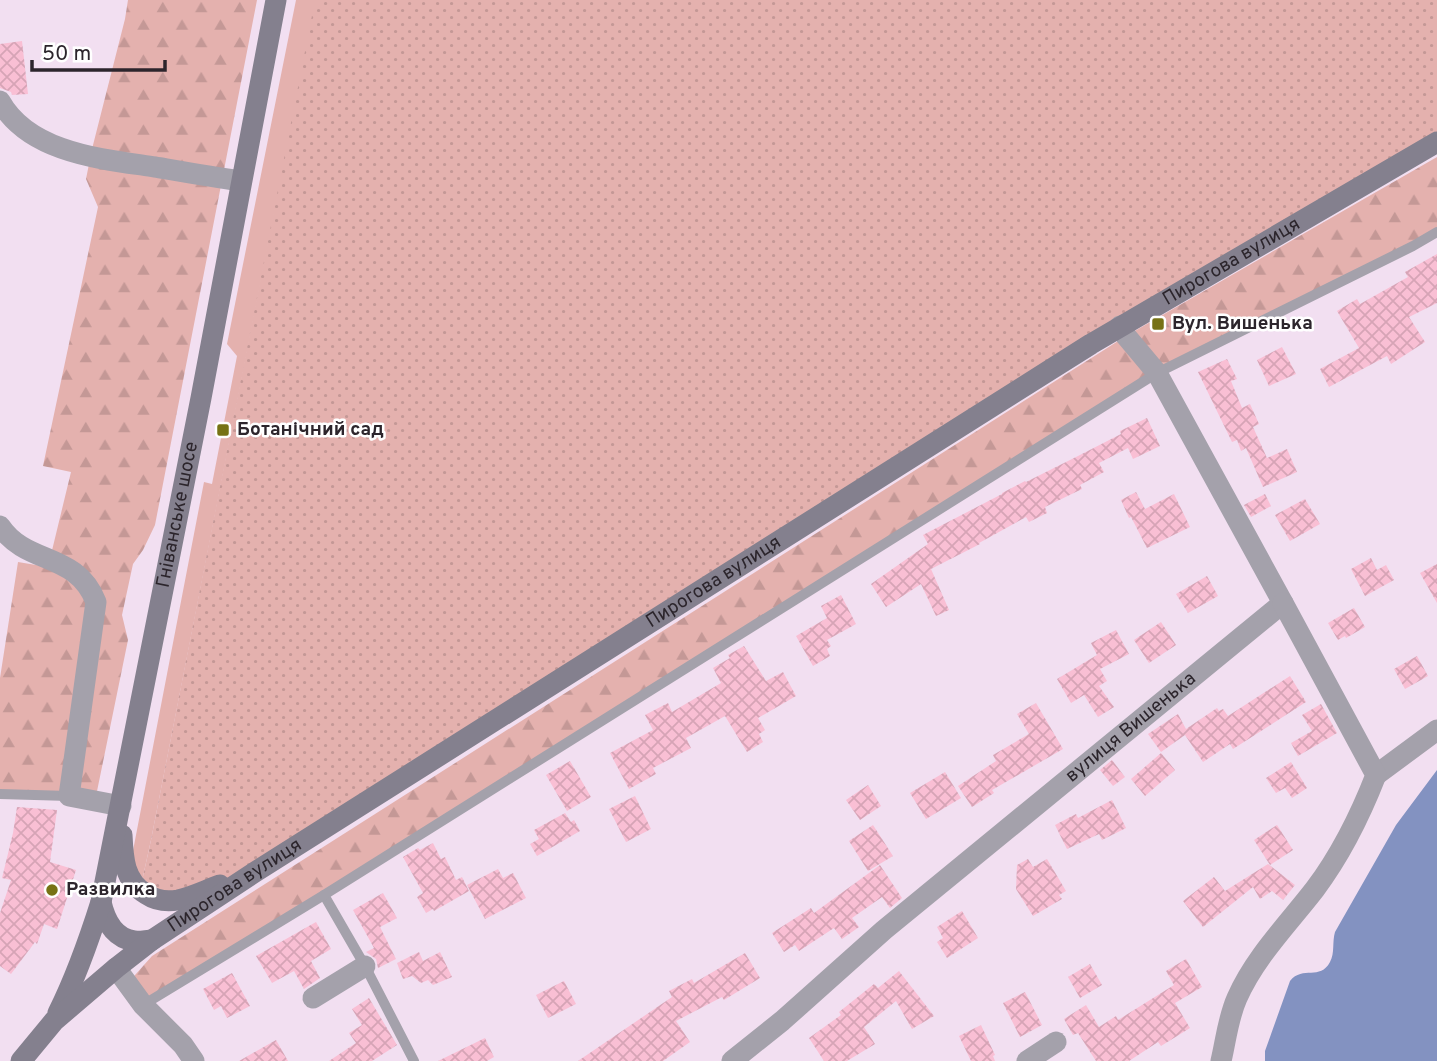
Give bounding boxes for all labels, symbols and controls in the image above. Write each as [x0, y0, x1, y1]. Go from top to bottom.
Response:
scale bar [32, 28, 164, 72]
text: 50 m [42, 41, 91, 68]
street label: Пирогова вулиця [1158, 212, 1305, 311]
place label: Вул. Вишенька [1172, 312, 1313, 336]
marker: Вул. Вишенька [1150, 316, 1166, 332]
place label: Ботанічний сад [237, 418, 384, 442]
marker: Ботанічний сад [215, 422, 231, 438]
street label: Гніванське шосе [152, 440, 204, 590]
street label: Пирогова вулиця [642, 531, 786, 634]
street label: вулиця Вишенька [1061, 667, 1201, 788]
street label: Пирогова вулиця [163, 833, 306, 938]
place label: Развилка [66, 878, 155, 902]
marker: Развилка [44, 882, 60, 898]

